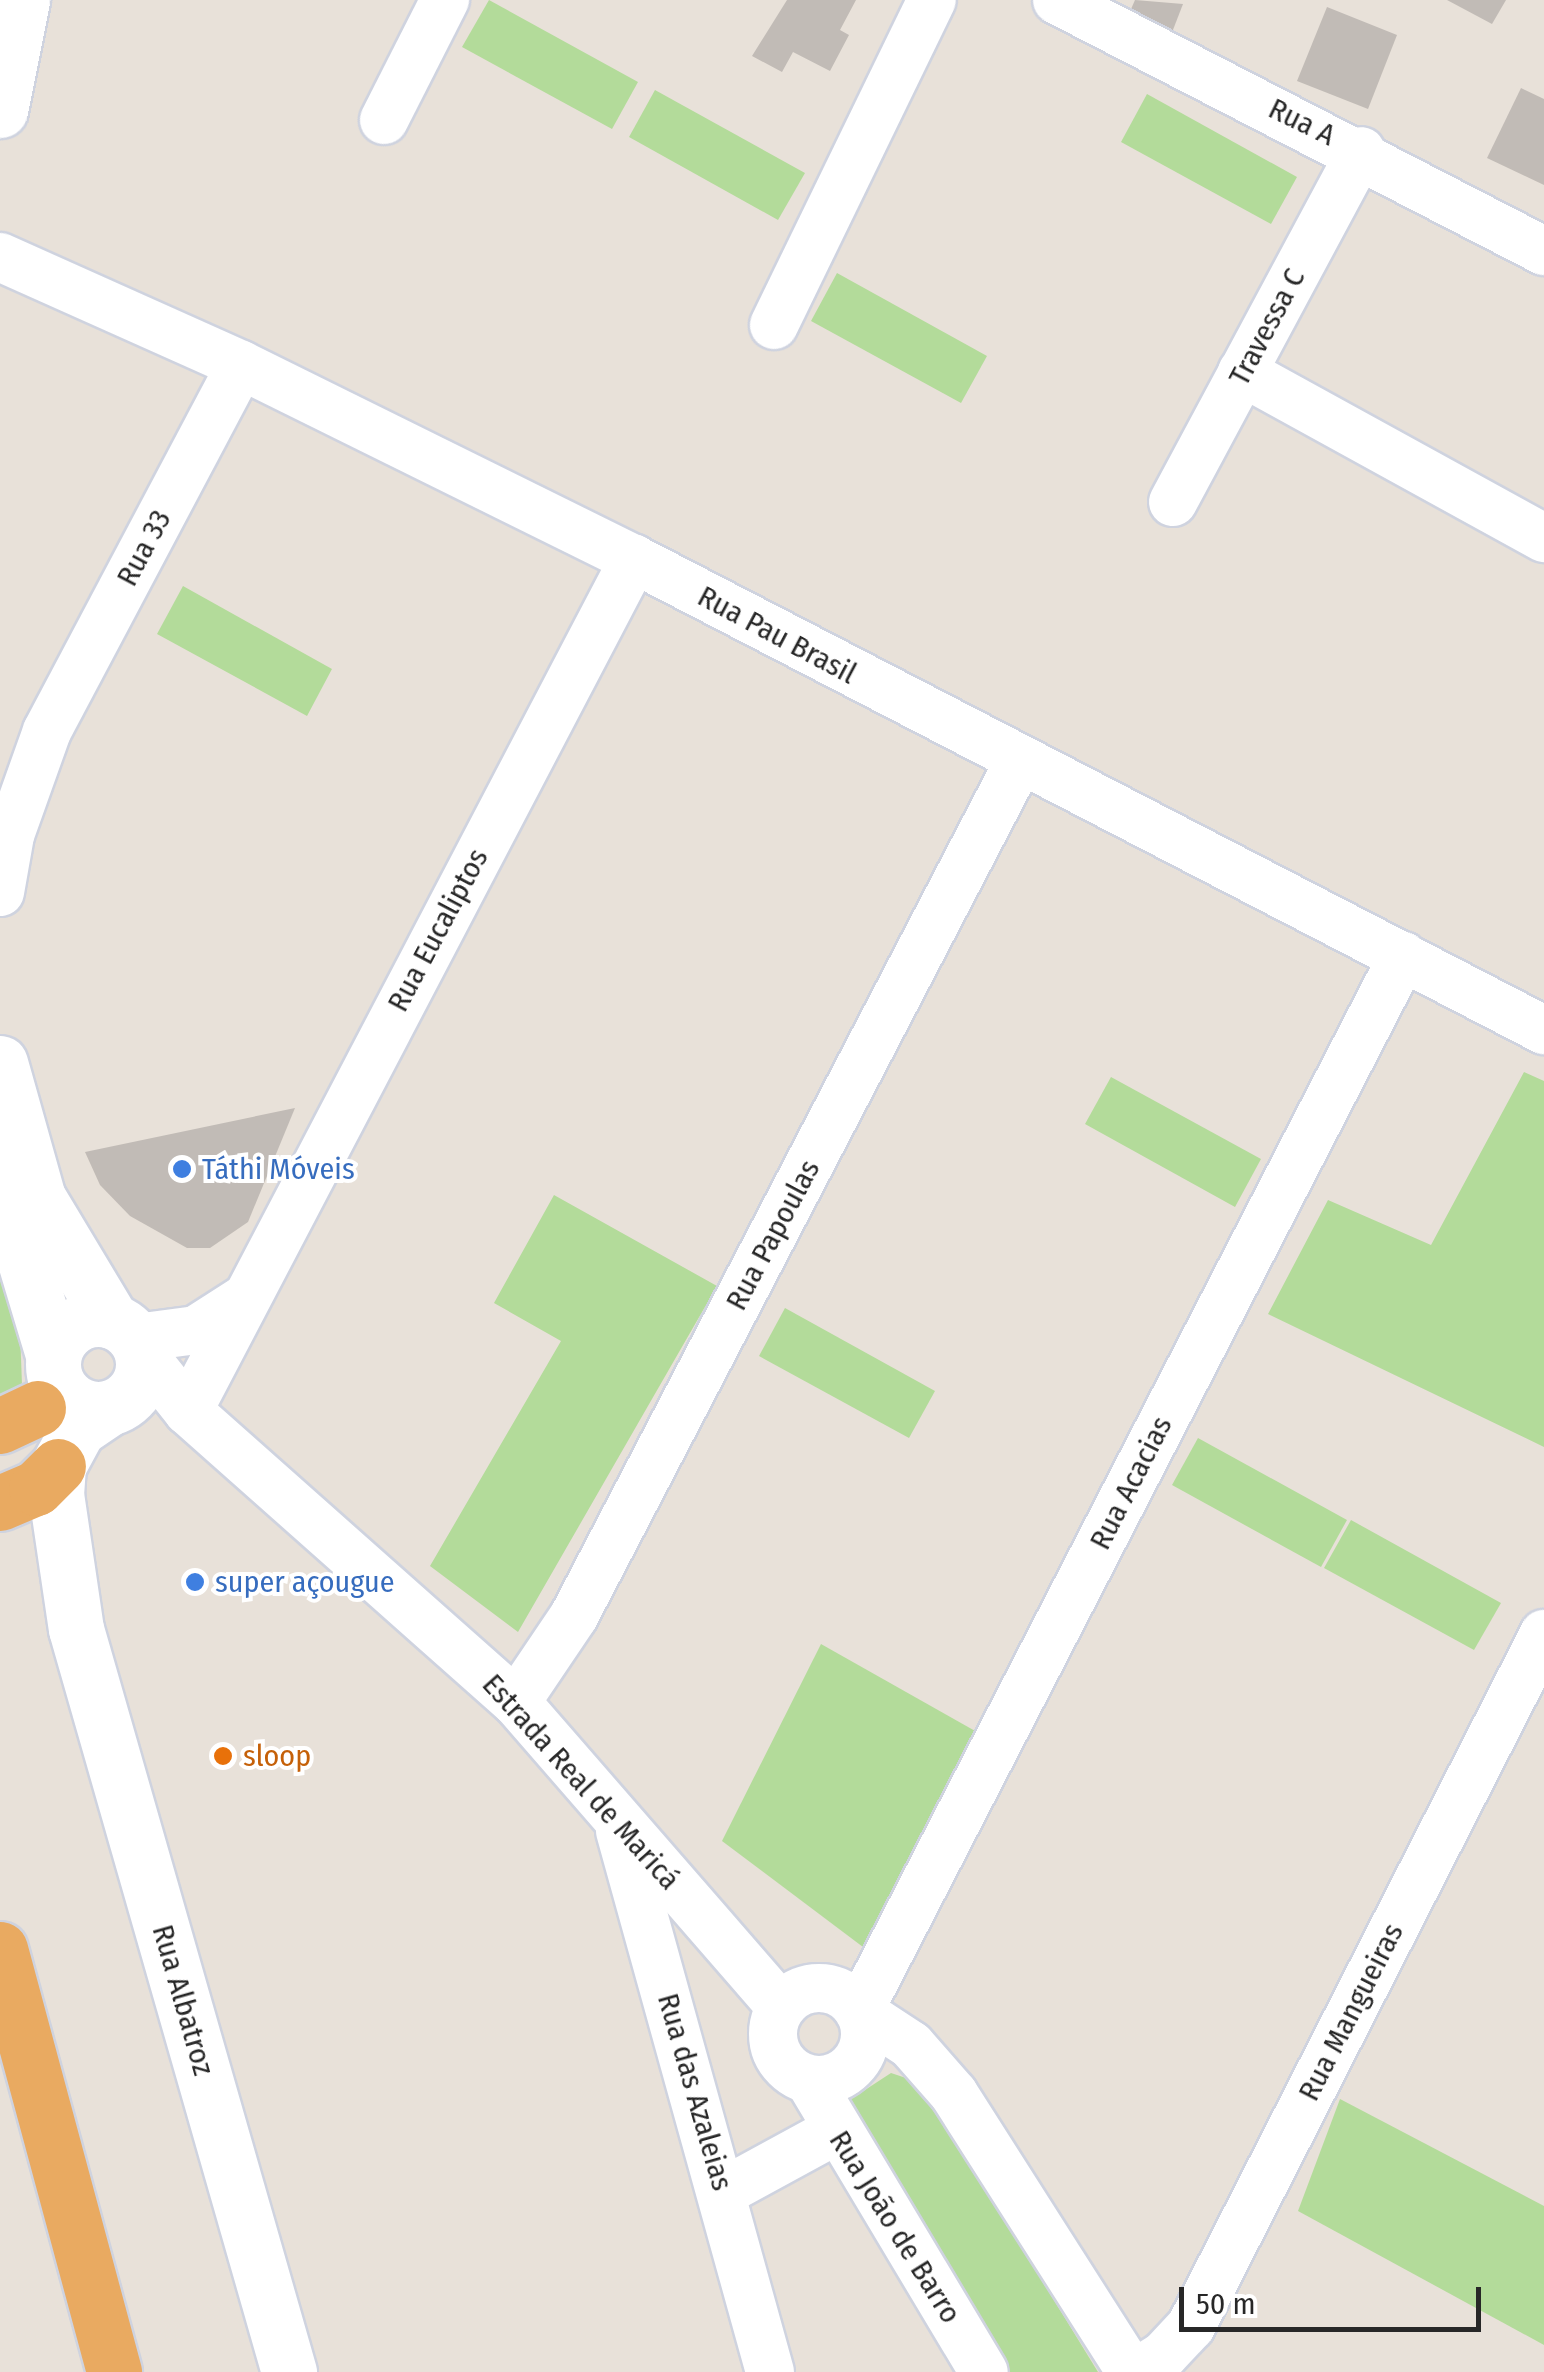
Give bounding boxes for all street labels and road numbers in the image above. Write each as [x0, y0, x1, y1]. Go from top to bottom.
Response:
street label: Rua A [1263, 91, 1341, 153]
street label: Travessa C [1221, 263, 1313, 391]
street label: Rua 33 [109, 504, 179, 592]
street label: Rua Pau Brasil [692, 578, 862, 692]
street label: Rua Eucaliptos [380, 842, 496, 1018]
street label: Rua Papoulas [718, 1154, 828, 1316]
street label: Rua Acacias [1082, 1410, 1180, 1556]
street label: Estrada Real de Maricá [475, 1667, 687, 1897]
street label: Rua Mangueiras [1291, 1917, 1411, 2107]
street label: Rua Albatroz [144, 1921, 222, 2079]
street label: Rua das Azaleias [650, 1989, 740, 2195]
street label: Rua João de Barro [821, 2124, 969, 2330]

